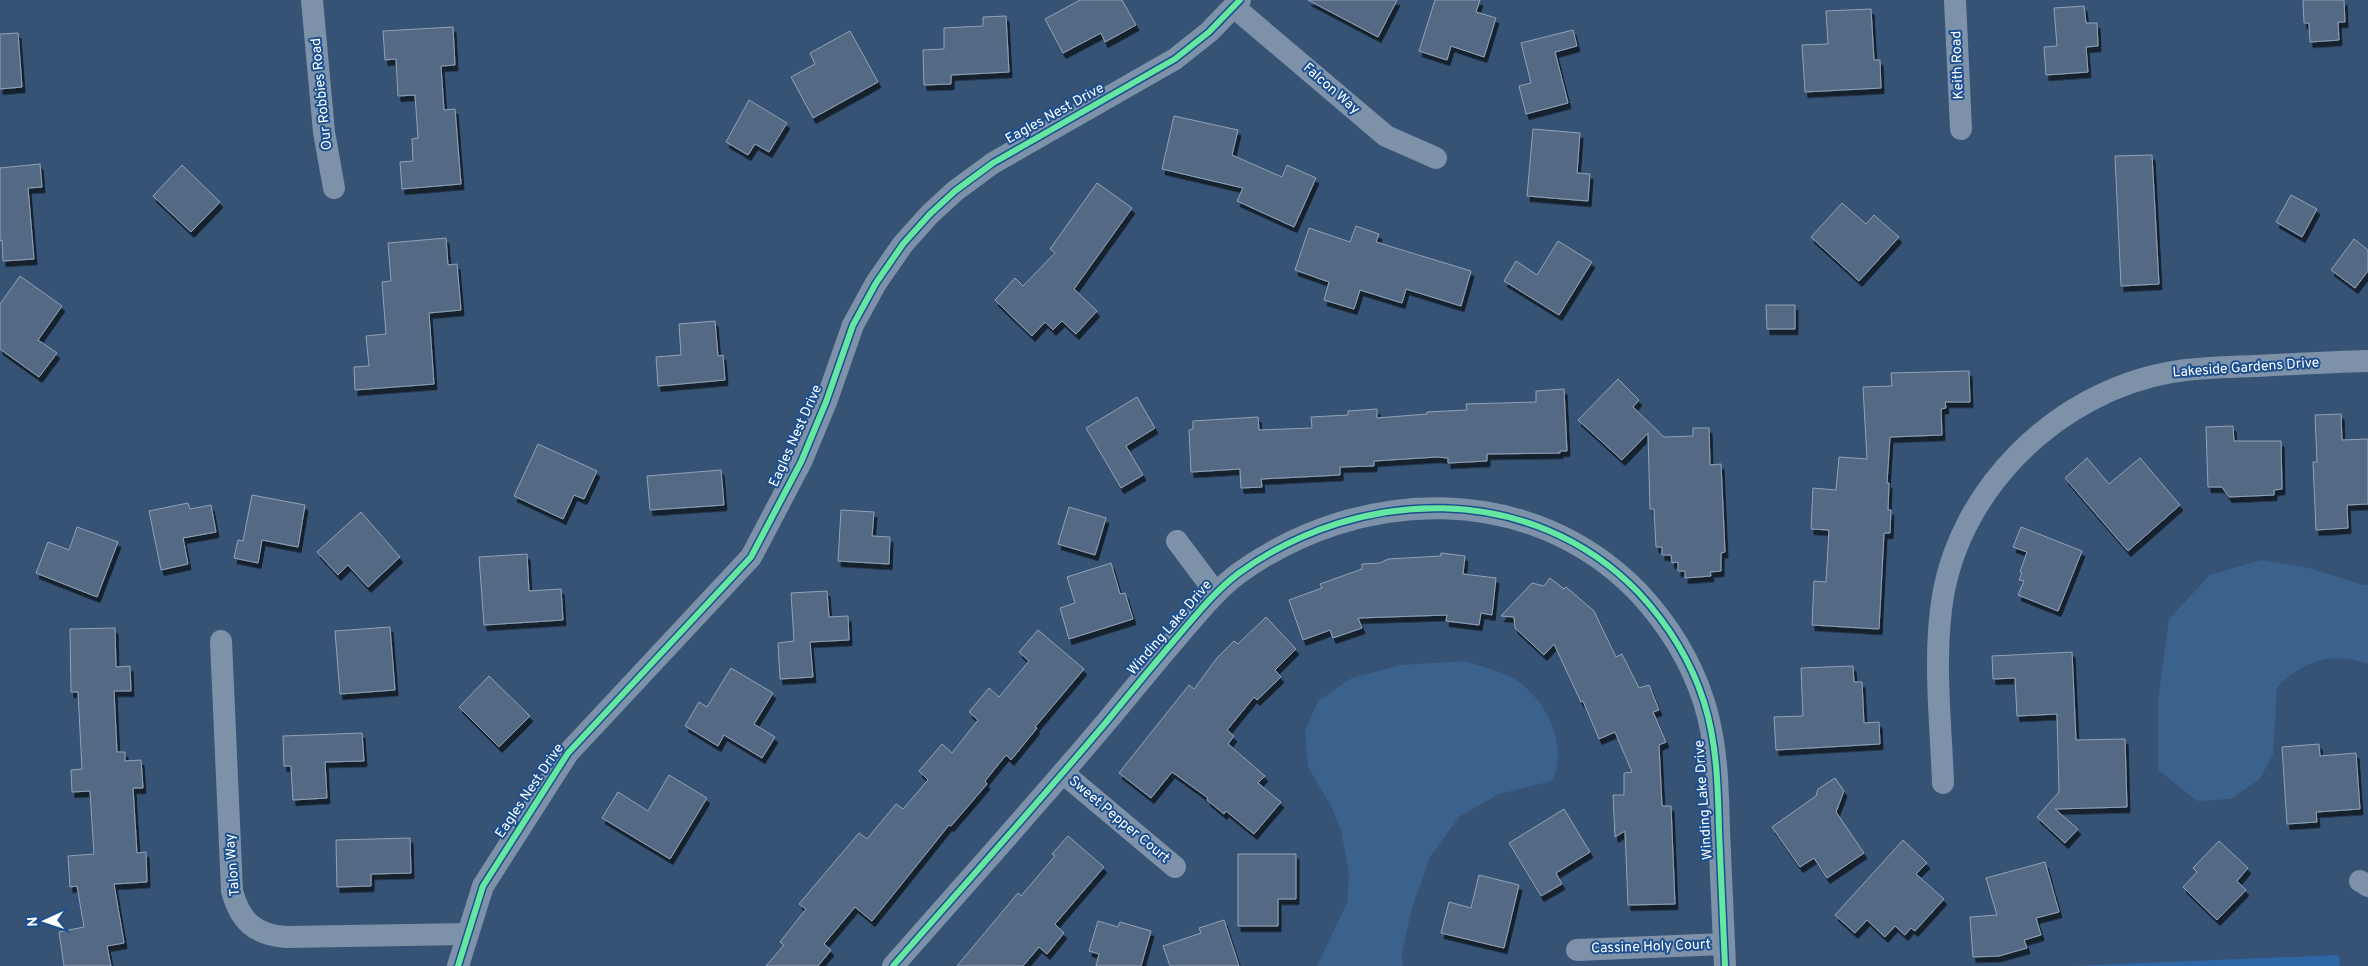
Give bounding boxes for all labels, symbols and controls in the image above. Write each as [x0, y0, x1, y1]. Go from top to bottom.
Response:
street label: Keith Road [1948, 30, 1968, 100]
street label: Our Robbies Road [308, 37, 336, 151]
street label: Falcon Way [1299, 60, 1363, 118]
street label: Eagles Nest Drive [1003, 80, 1107, 148]
street label: Lakeside Gardens Drive [2172, 354, 2320, 382]
street label: Eagles Nest Drive [766, 382, 826, 490]
street label: Winding Lake Drive [1124, 577, 1216, 679]
street label: Winding Lake Drive [1691, 739, 1717, 861]
street label: Eagles Nest Drive [492, 741, 568, 841]
street label: Sweet Pepper Court [1065, 773, 1173, 867]
street label: Talon Way [222, 833, 244, 897]
north arrow [20, 896, 70, 946]
text: N [25, 916, 42, 927]
street label: Cassine Holy Court [1591, 936, 1711, 958]

